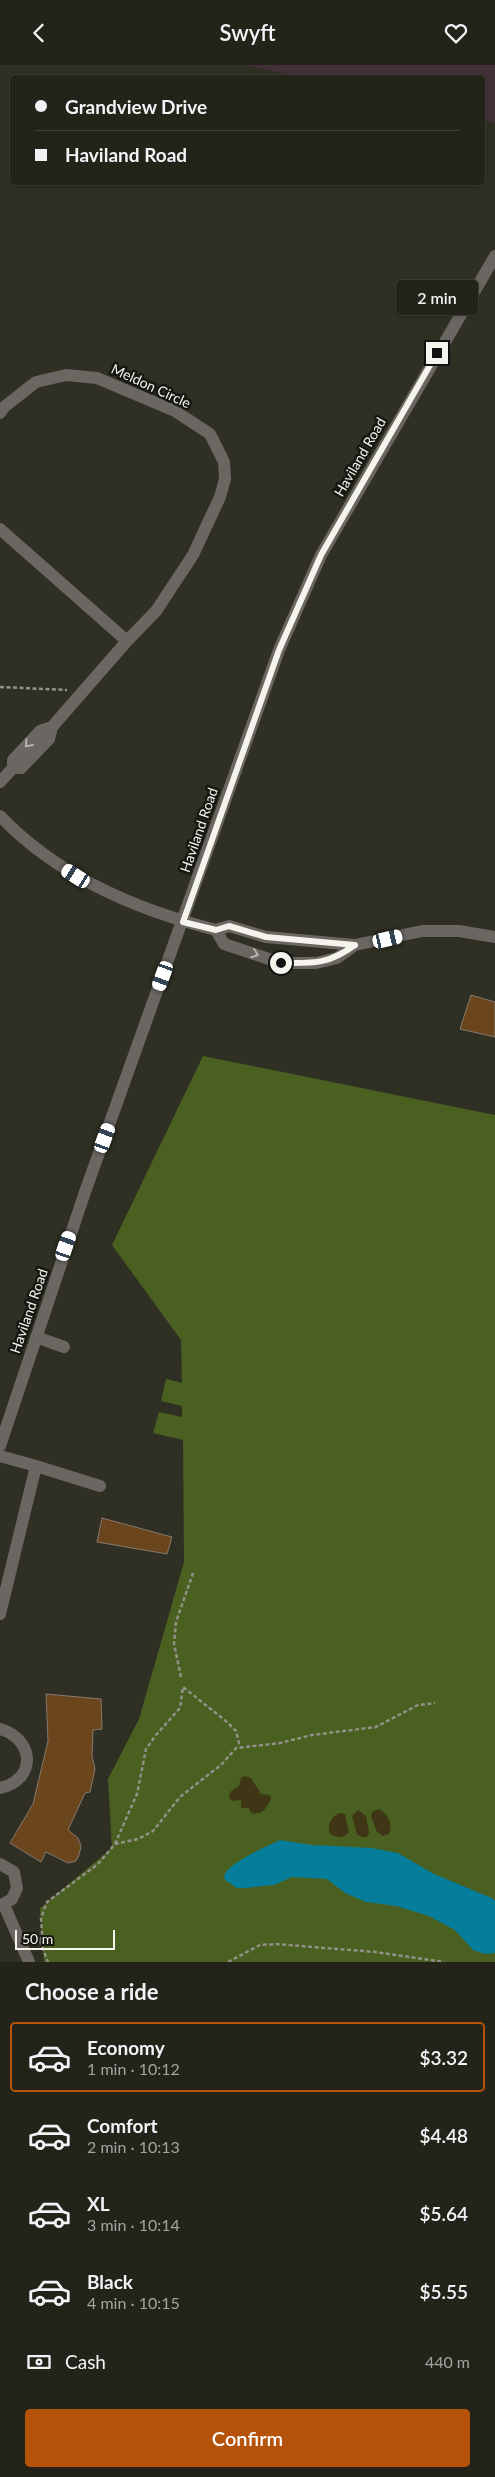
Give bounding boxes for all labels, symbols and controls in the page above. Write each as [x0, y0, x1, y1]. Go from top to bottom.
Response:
icon: back [25, 19, 53, 47]
text: Swyft [220, 19, 275, 46]
icon: heart [442, 19, 470, 47]
text: Grandview Drive [65, 95, 207, 118]
text: Haviland Road [65, 143, 187, 166]
callout: 2 min [396, 281, 478, 315]
text: 2 min [417, 288, 457, 307]
route end [426, 342, 448, 364]
street label: Meldon Circle [109, 360, 194, 411]
street label: Haviland Road [330, 414, 389, 499]
one-way arrow [25, 738, 34, 747]
street label: Haviland Road [176, 785, 221, 874]
car [59, 862, 92, 890]
car [371, 928, 404, 950]
one-way arrow [250, 949, 259, 959]
route start [270, 952, 292, 974]
car [150, 959, 175, 993]
car [92, 1121, 117, 1155]
car [54, 1229, 77, 1263]
street label: Haviland Road [6, 1266, 51, 1355]
scale bar [15, 1927, 115, 1950]
text: 50 m [22, 1930, 53, 1947]
text: Choose a ride [25, 1978, 159, 2005]
icon: car [27, 2035, 72, 2080]
text: Economy [87, 2036, 165, 2059]
text: $3.32 [419, 2046, 468, 2069]
text: 1 min · 10:12 [87, 2059, 180, 2078]
icon: car [27, 2113, 72, 2158]
text: Comfort [87, 2114, 158, 2137]
text: $4.48 [419, 2124, 468, 2147]
text: 2 min · 10:13 [87, 2137, 180, 2156]
icon: car [27, 2191, 72, 2236]
text: XL [87, 2192, 110, 2215]
text: $5.64 [419, 2202, 468, 2225]
text: 3 min · 10:14 [87, 2215, 180, 2234]
icon: car [27, 2269, 72, 2314]
text: Black [87, 2270, 133, 2293]
text: $5.55 [419, 2280, 468, 2303]
text: 4 min · 10:15 [87, 2293, 180, 2312]
icon: cash [25, 2348, 53, 2376]
text: Cash [65, 2350, 106, 2373]
text: 440 m [425, 2352, 470, 2371]
button: Confirm [25, 2409, 470, 2467]

